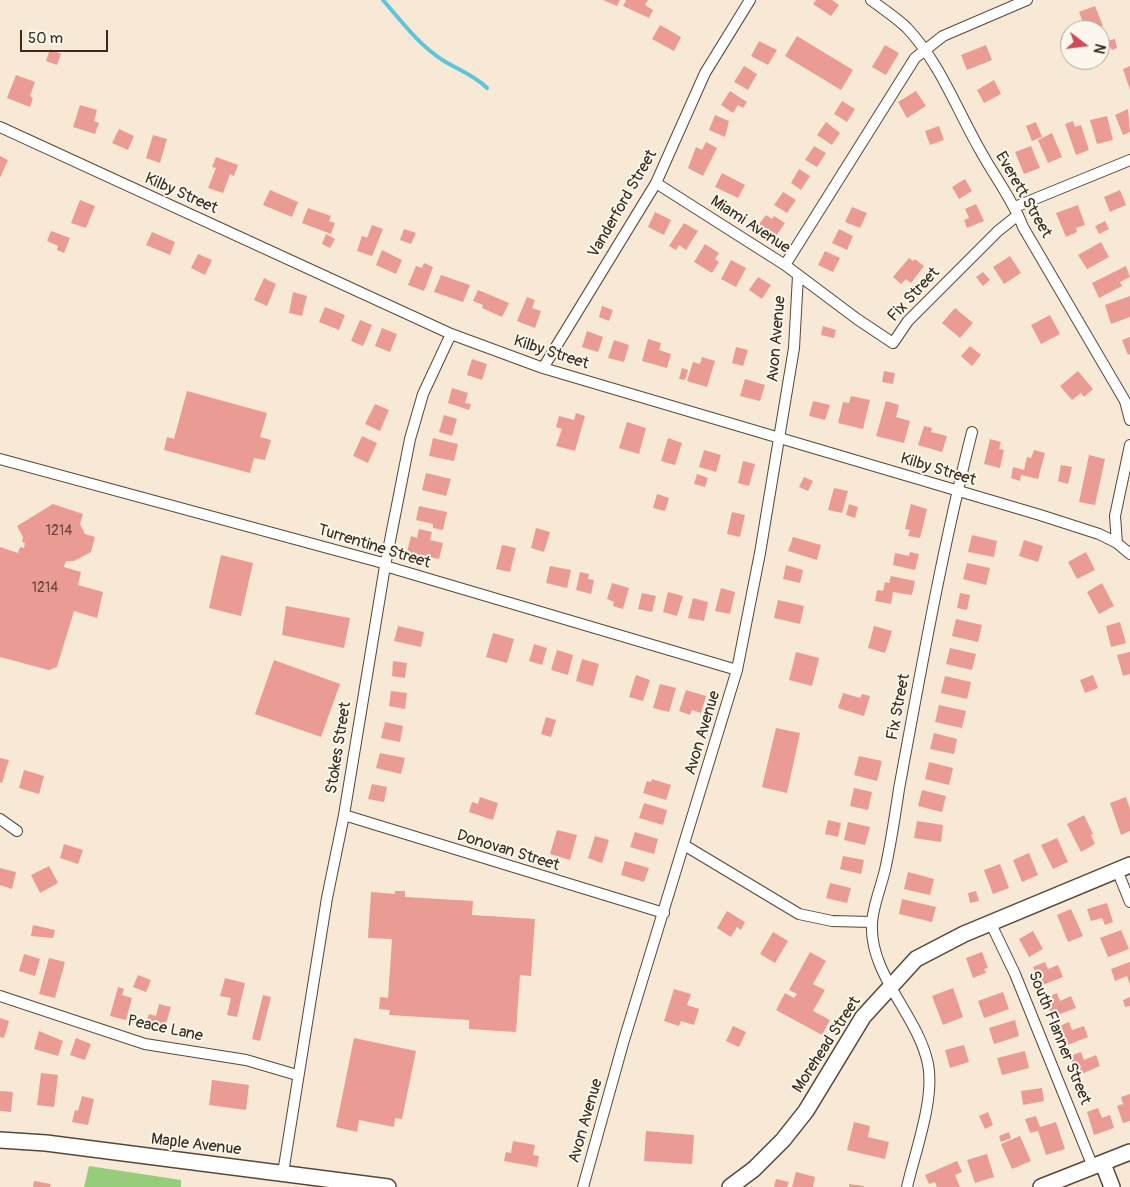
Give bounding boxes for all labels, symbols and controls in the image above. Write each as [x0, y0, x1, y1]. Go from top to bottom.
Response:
scale bar [22, 20, 110, 52]
north arrow [1060, 20, 1110, 70]
text: 50 m [28, 29, 63, 48]
text: N [1090, 42, 1108, 56]
street label: Vanderford Street [584, 147, 662, 261]
street label: Everett Street [991, 148, 1055, 242]
street label: Kilby Street [142, 169, 220, 219]
street label: Miami Avenue [706, 192, 794, 258]
street label: Fix Street [884, 264, 944, 326]
street label: Avon Avenue [764, 295, 790, 383]
street label: Kilby Street [511, 332, 591, 374]
street label: Kilby Street [898, 449, 978, 491]
street label: Turrentine Street [315, 521, 433, 573]
house number: 1214 [46, 523, 72, 539]
house number: 1214 [32, 580, 58, 596]
street label: Fix Street [883, 672, 915, 742]
street label: Avon Avenue [681, 689, 725, 777]
street label: Stokes Street [322, 701, 356, 795]
street label: Donovan Street [454, 826, 562, 876]
street label: South Flanner Street [1023, 968, 1095, 1108]
street label: Morehead Street [789, 993, 865, 1097]
street label: Peace Lane [126, 1012, 204, 1046]
street label: Avon Avenue [565, 1077, 607, 1165]
street label: Maple Avenue [150, 1130, 242, 1160]

